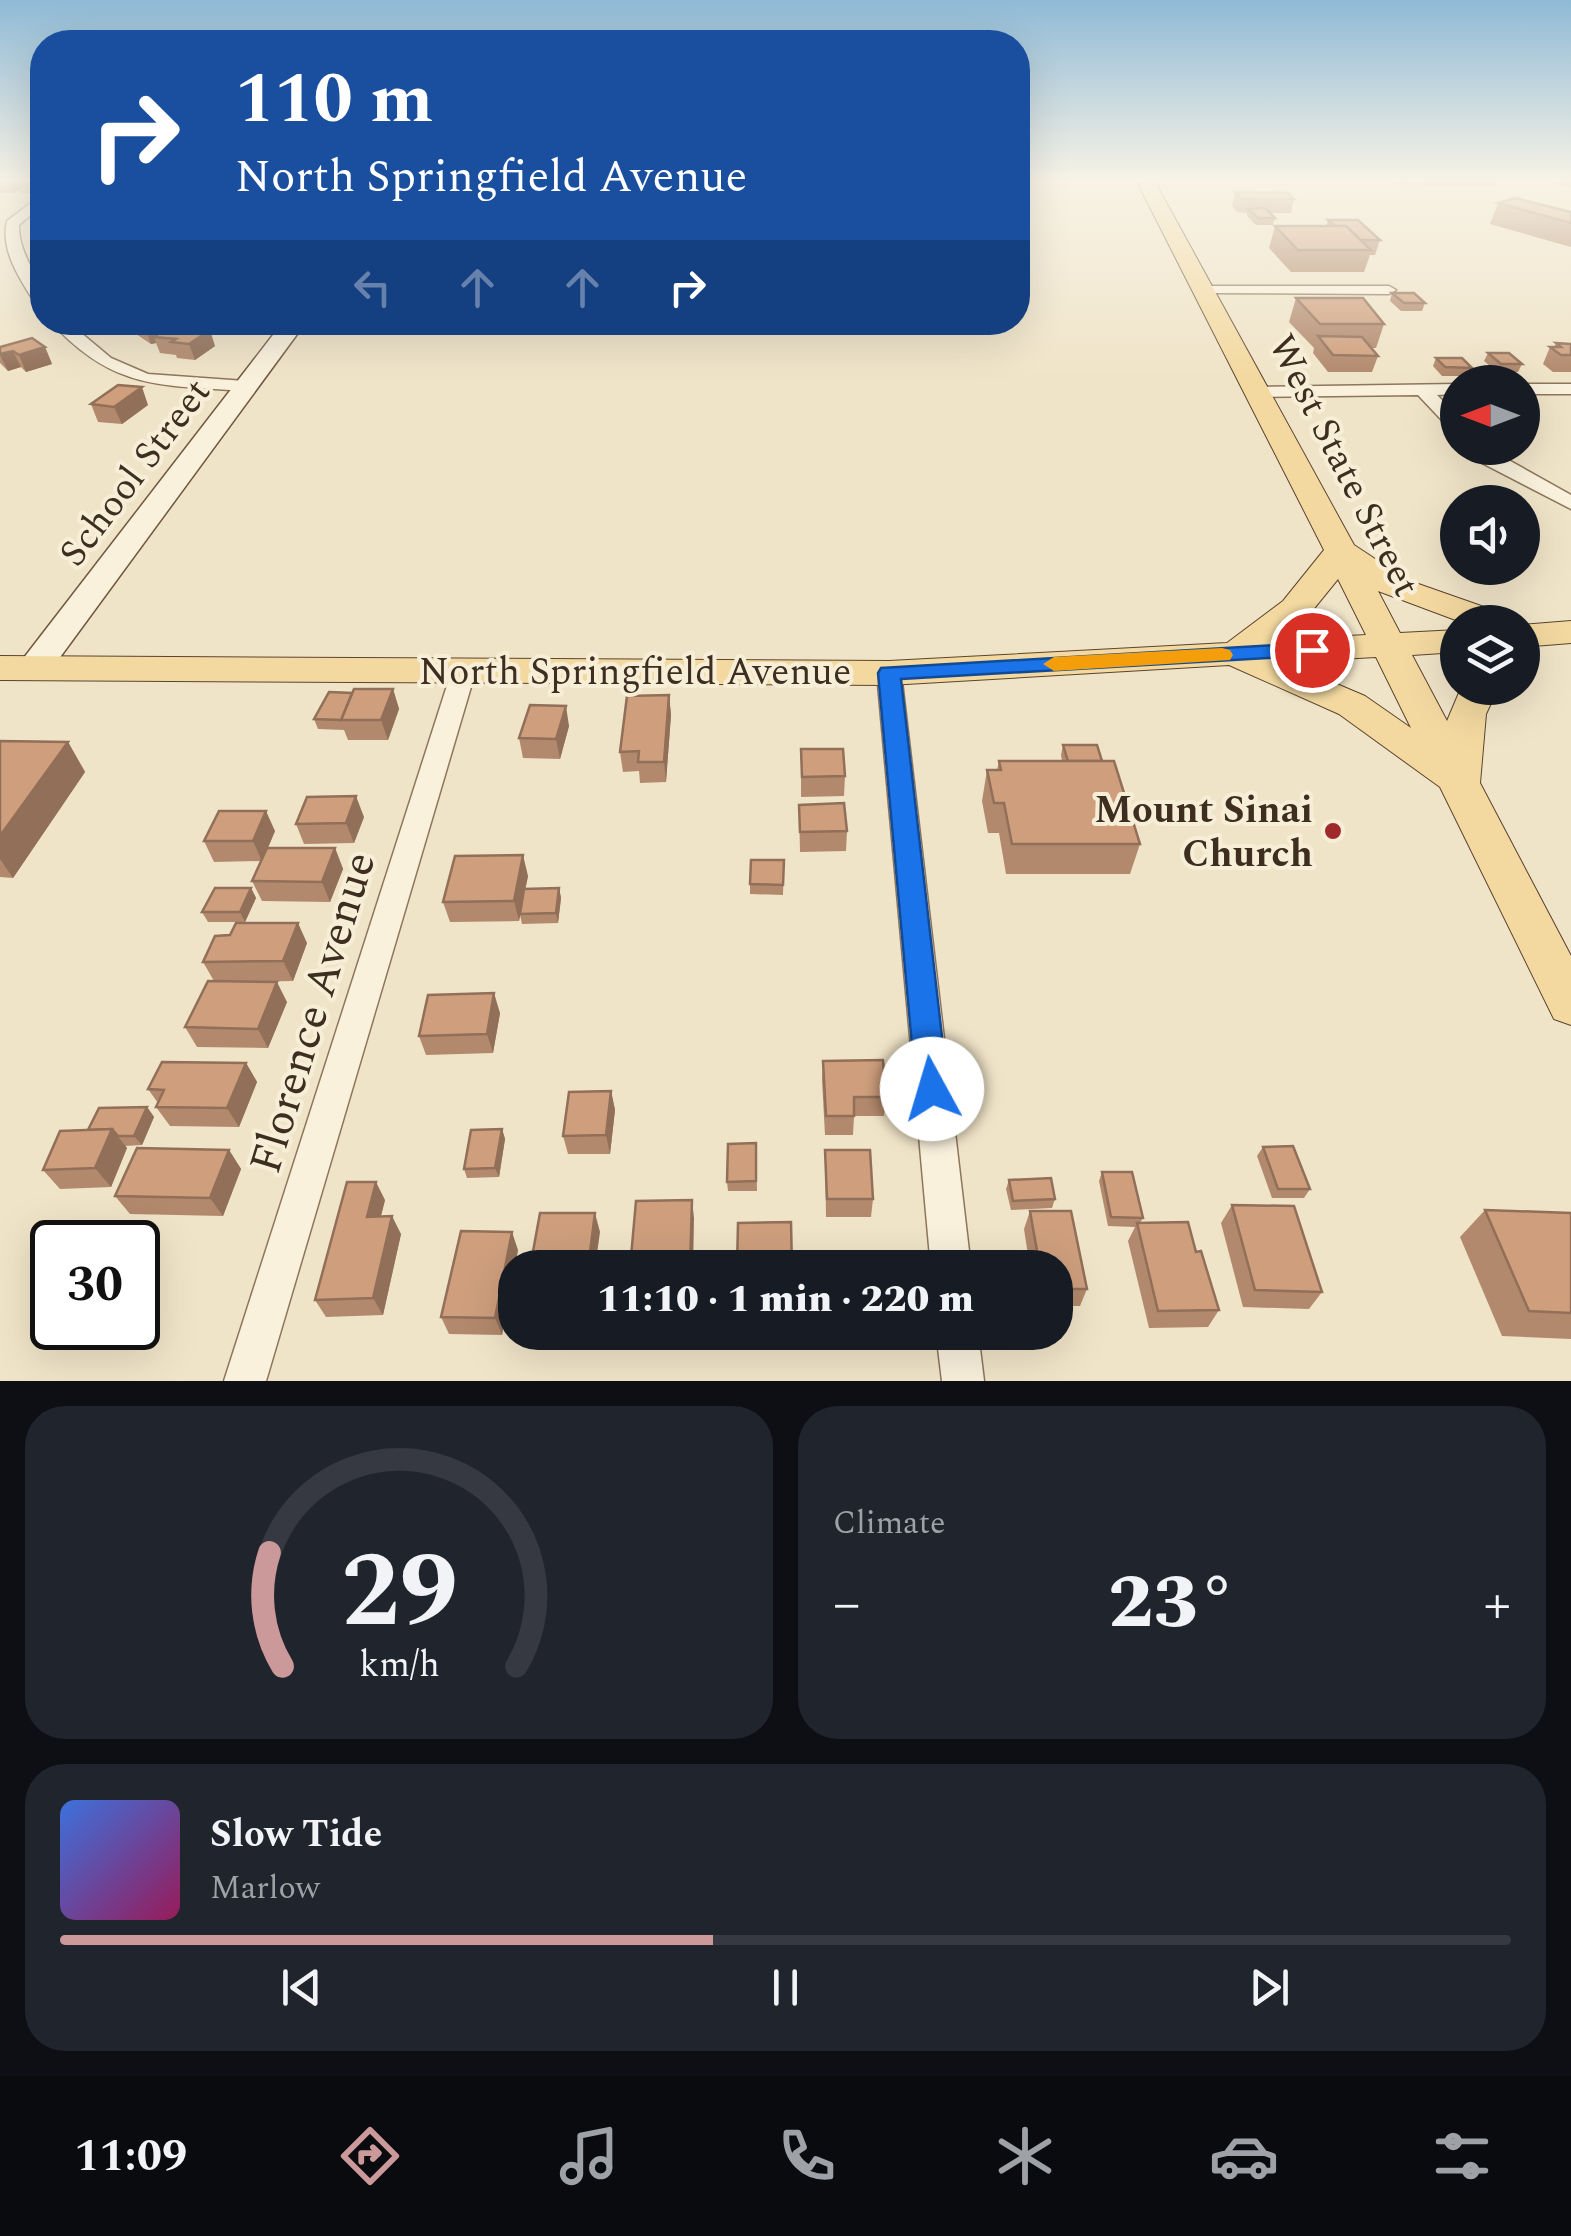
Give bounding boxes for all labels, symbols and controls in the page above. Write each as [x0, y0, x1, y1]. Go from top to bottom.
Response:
text: 110 m [235, 47, 433, 153]
icon: right [70, 70, 200, 200]
text: North Springfield Avenue [235, 143, 747, 212]
icon: left [345, 260, 400, 315]
icon: ahead [450, 260, 505, 315]
icon: ahead [555, 260, 610, 315]
icon: right [660, 260, 715, 315]
street label: West State Street [1252, 325, 1434, 607]
north arrow [1440, 365, 1540, 465]
map controls [1440, 365, 1540, 705]
street label: School Street [45, 367, 226, 580]
button: sound [1440, 485, 1540, 585]
button: layers [1440, 605, 1540, 705]
pin [1270, 608, 1355, 693]
icon: arrive [1285, 623, 1340, 678]
street label: North Springfield Avenue [419, 644, 851, 702]
place label: Mount Sinai Church [1094, 782, 1313, 884]
marker: Mount Sinai Church [1322, 820, 1344, 842]
street label: Florence Avenue [232, 843, 395, 1182]
position arrow [880, 1037, 984, 1141]
speed limit sign: 30 [30, 1220, 160, 1350]
text: 11:10 · 1 min · 220 m [597, 1271, 974, 1329]
text: Climate [833, 1499, 945, 1548]
text: 29 [341, 1514, 457, 1672]
text: 23° [1108, 1547, 1236, 1661]
text: − [833, 1563, 861, 1646]
text: + [1483, 1563, 1511, 1646]
text: km/h [359, 1638, 439, 1693]
text: Slow Tide [210, 1806, 382, 1864]
text: Marlow [210, 1864, 320, 1913]
icon: previous [274, 1960, 329, 2015]
icon: pause [758, 1960, 813, 2015]
icon: next [1242, 1960, 1297, 2015]
icon: directions [335, 2121, 405, 2191]
icon: music [554, 2121, 624, 2191]
icon: phone [772, 2121, 842, 2191]
icon: climate [990, 2121, 1060, 2191]
icon: car [1209, 2121, 1279, 2191]
icon: filters [1427, 2121, 1497, 2191]
text: 11:09 [74, 2122, 187, 2191]

